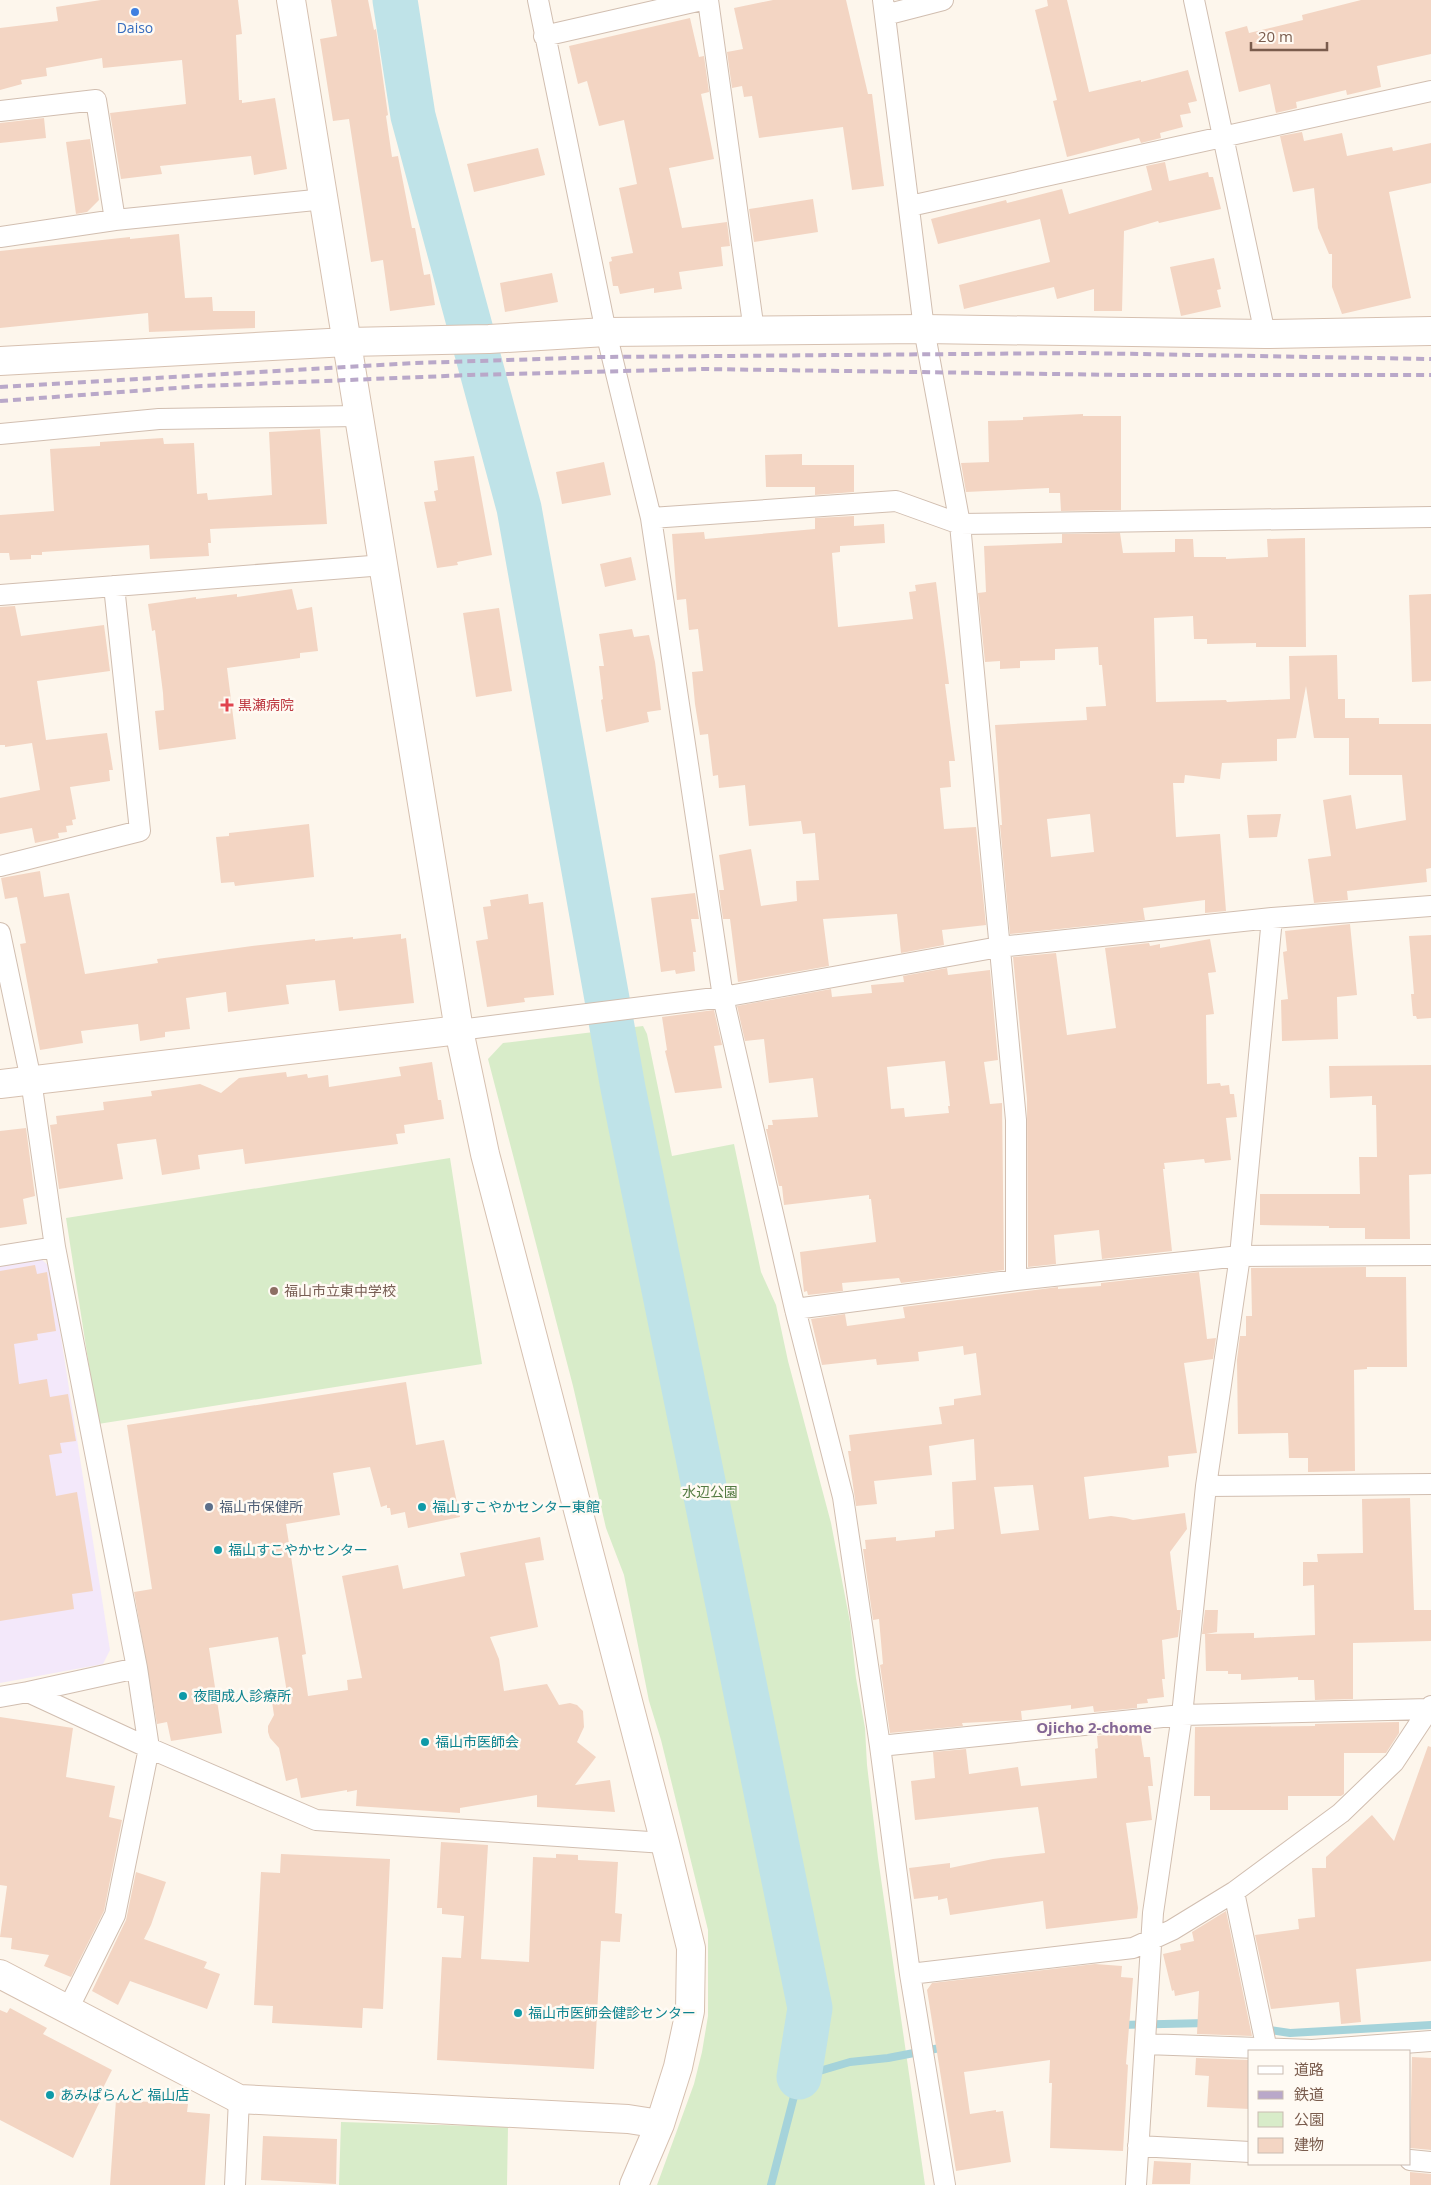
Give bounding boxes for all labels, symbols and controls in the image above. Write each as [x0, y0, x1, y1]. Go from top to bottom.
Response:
marker: Daiso [129, 6, 141, 18]
place label: Daiso [117, 18, 153, 37]
scale bar [1251, 20, 1327, 52]
text: 20 m [1258, 26, 1293, 46]
place label: 黒瀬病院 [238, 695, 294, 714]
marker: 黒瀬病院 [220, 698, 234, 712]
place label: 福山市立東中学校 [284, 1281, 396, 1300]
marker: 福山市立東中学校 [268, 1285, 280, 1297]
park label: 水辺公園 [682, 1482, 738, 1501]
place label: 福山市保健所 [219, 1497, 303, 1516]
place label: 福山すこやかセンター東館 [432, 1497, 600, 1516]
marker: 福山市保健所 [203, 1501, 215, 1513]
marker: 福山すこやかセンター東館 [416, 1501, 428, 1513]
place label: 福山すこやかセンター [228, 1540, 368, 1559]
marker: 福山すこやかセンター [212, 1544, 224, 1556]
place label: 夜間成人診療所 [193, 1686, 291, 1705]
marker: 夜間成人診療所 [177, 1690, 189, 1702]
district label: Ojicho 2-chome [1036, 1717, 1152, 1737]
place label: 福山市医師会 [435, 1732, 519, 1751]
marker: 福山市医師会 [419, 1736, 431, 1748]
place label: 福山市医師会健診センター [528, 2003, 696, 2022]
marker: 福山市医師会健診センター [512, 2007, 524, 2019]
legend [1248, 2050, 1411, 2165]
text: 道路 [1294, 2059, 1324, 2079]
text: 鉄道 [1294, 2084, 1324, 2104]
place label: あみぱらんど 福山店 [60, 2085, 189, 2104]
marker: あみぱらんど 福山店 [44, 2089, 56, 2101]
text: 公園 [1294, 2109, 1324, 2129]
text: 建物 [1294, 2134, 1324, 2154]

